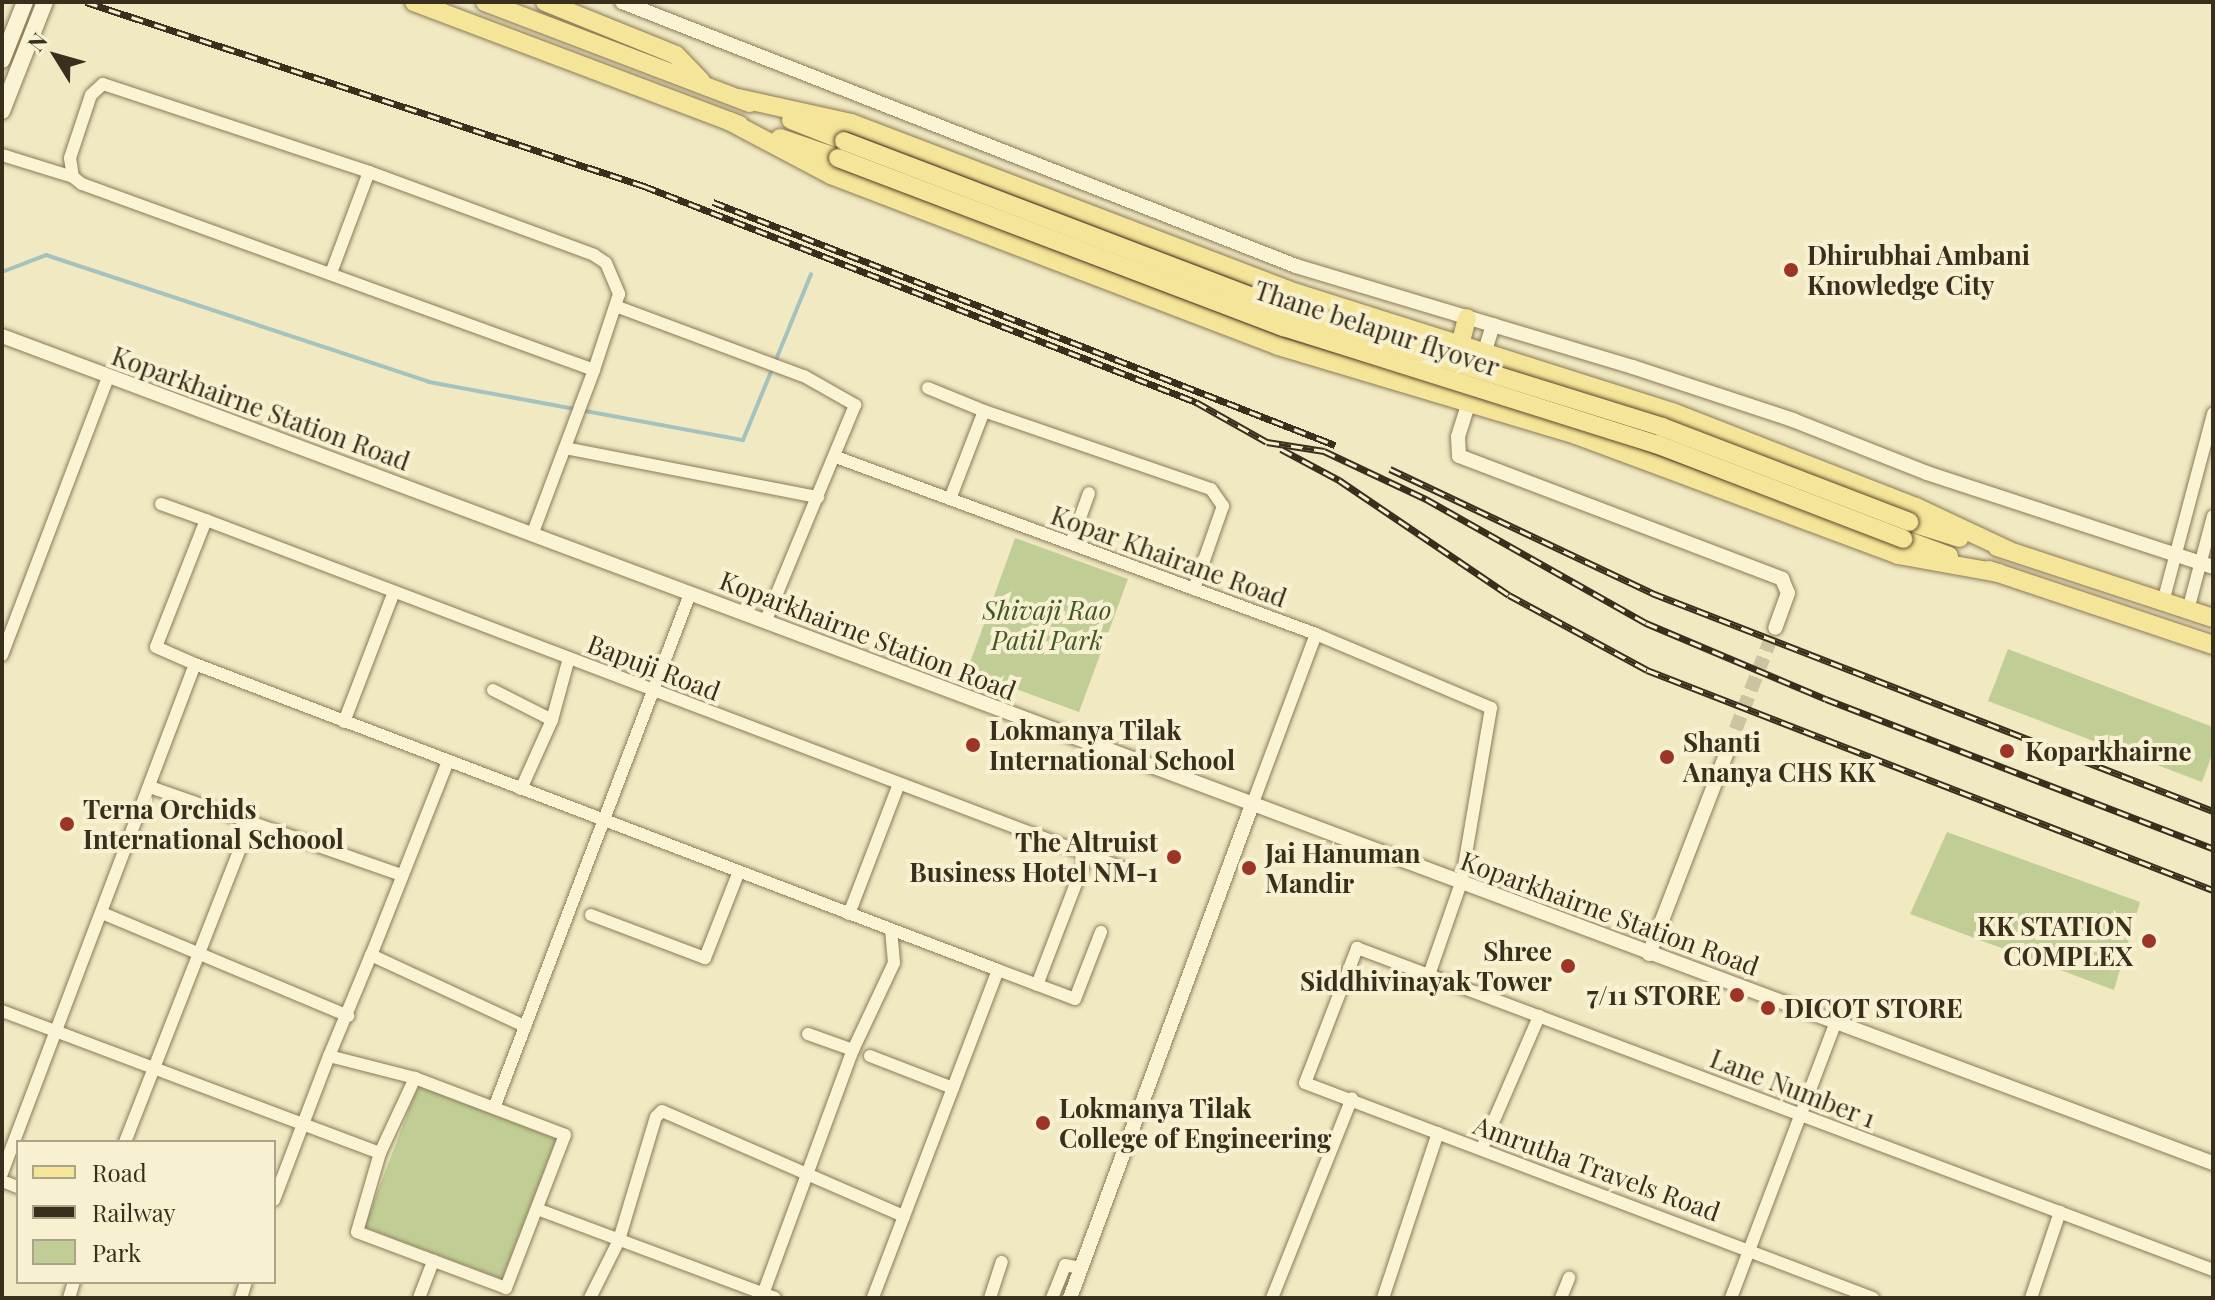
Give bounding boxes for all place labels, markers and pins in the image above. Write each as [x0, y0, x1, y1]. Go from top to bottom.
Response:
place label: Dhirubhai Ambani Knowledge City [1807, 239, 2031, 300]
marker: Dhirubhai Ambani Knowledge City [1782, 261, 1800, 279]
place label: Lokmanya Tilak International School [989, 714, 1235, 776]
place label: Shanti Ananya CHS KK [1683, 726, 1876, 788]
place label: Koparkhairne [2025, 735, 2192, 767]
marker: Lokmanya Tilak International School [964, 736, 982, 754]
marker: Koparkhairne [1996, 740, 2018, 762]
marker: Shanti Ananya CHS KK [1658, 748, 1676, 766]
place label: Terna Orchids International Schoool [83, 793, 344, 854]
marker: Terna Orchids International Schoool [58, 815, 76, 833]
place label: The Altruist Business Hotel NM-1 [909, 826, 1158, 888]
place label: Jai Hanuman Mandir [1265, 837, 1420, 898]
marker: The Altruist Business Hotel NM-1 [1165, 848, 1183, 866]
marker: Jai Hanuman Mandir [1240, 859, 1258, 877]
place label: KK STATION COMPLEX [1977, 910, 2133, 972]
marker: KK STATION COMPLEX [2140, 932, 2158, 950]
place label: Shree Siddhivinayak Tower [1299, 935, 1552, 996]
marker: Shree Siddhivinayak Tower [1559, 957, 1577, 975]
place label: 7/11 STORE [1587, 979, 1721, 1011]
marker: 7/11 STORE [1728, 986, 1746, 1004]
place label: DICOT STORE [1784, 992, 1963, 1024]
marker: DICOT STORE [1759, 999, 1777, 1017]
place label: Lokmanya Tilak College of Engineering [1059, 1092, 1331, 1154]
marker: Lokmanya Tilak College of Engineering [1034, 1114, 1052, 1132]

